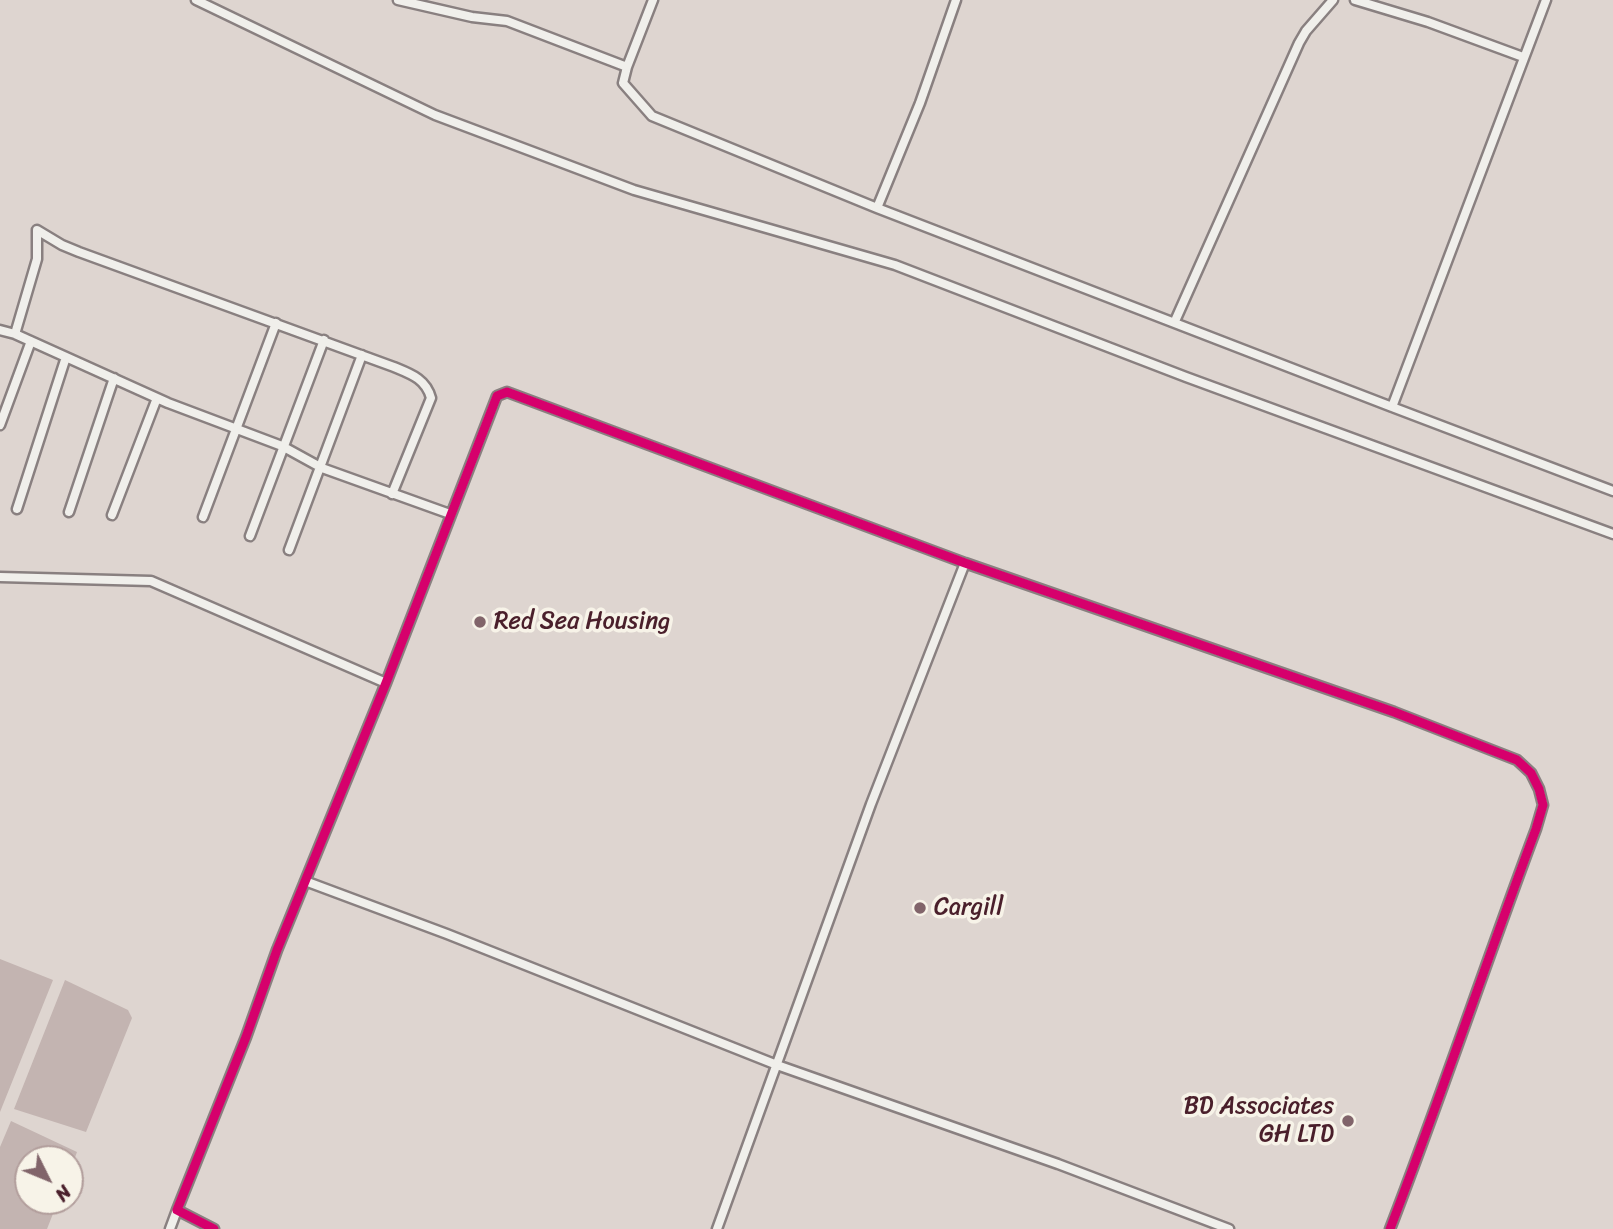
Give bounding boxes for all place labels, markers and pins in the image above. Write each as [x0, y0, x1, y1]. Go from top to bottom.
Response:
place label: Red Sea Housing [494, 608, 670, 636]
marker: Red Sea Housing [472, 614, 488, 630]
place label: Cargill [934, 894, 1003, 922]
marker: Cargill [912, 900, 928, 916]
place label: BD Associates GH LTD [1184, 1093, 1334, 1149]
marker: BD Associates GH LTD [1340, 1113, 1356, 1129]

